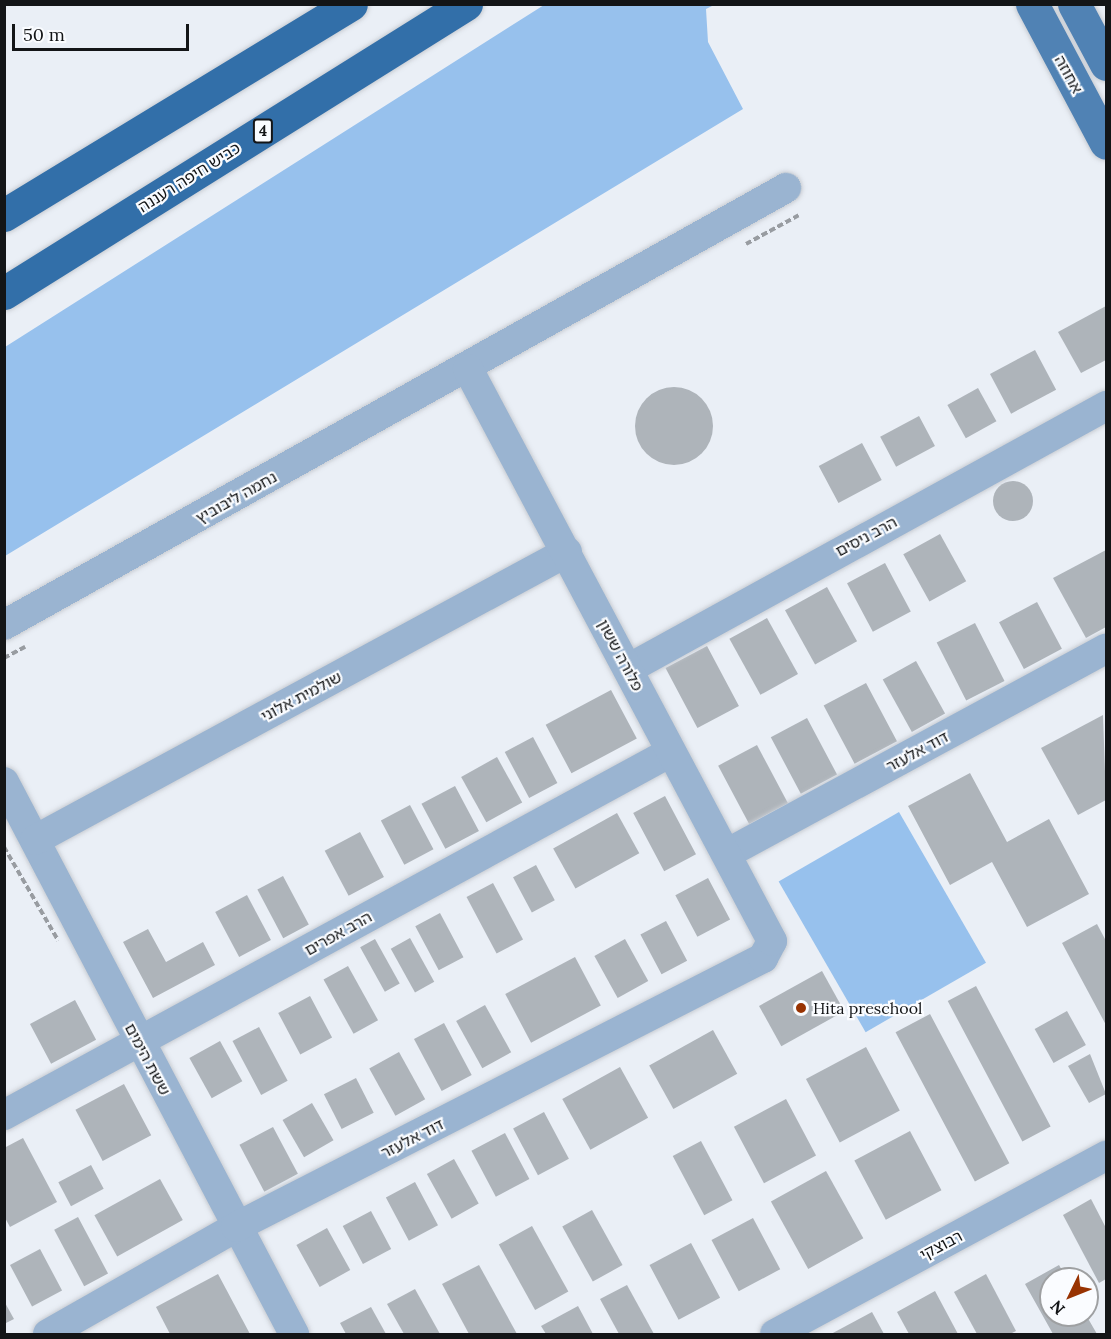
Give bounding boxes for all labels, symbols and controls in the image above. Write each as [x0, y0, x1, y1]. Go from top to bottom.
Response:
scale bar [15, 12, 192, 50]
text: 50 m [23, 23, 65, 46]
street label: אחוזה [1051, 51, 1087, 97]
road number: 4 [252, 119, 274, 143]
street label: כביש חיפה רעננה [134, 138, 244, 216]
street label: נחמה ליבוביץ [192, 467, 280, 527]
street label: הרב ניסים [832, 512, 900, 560]
street label: פלורה ששון [594, 616, 648, 694]
street label: שולמית אלוני [257, 667, 345, 725]
street label: דוד אלעזר [883, 727, 951, 775]
street label: הרב אפרים [301, 907, 375, 959]
place label: Hita preschool [813, 998, 922, 1018]
marker: Hita preschool [794, 1001, 808, 1015]
street label: ששת הימים [121, 1020, 175, 1098]
street label: דוד אלעזר [377, 1114, 447, 1162]
street label: רבוצקי [916, 1226, 966, 1264]
north arrow [1039, 1267, 1099, 1327]
text: N [1046, 1297, 1069, 1319]

